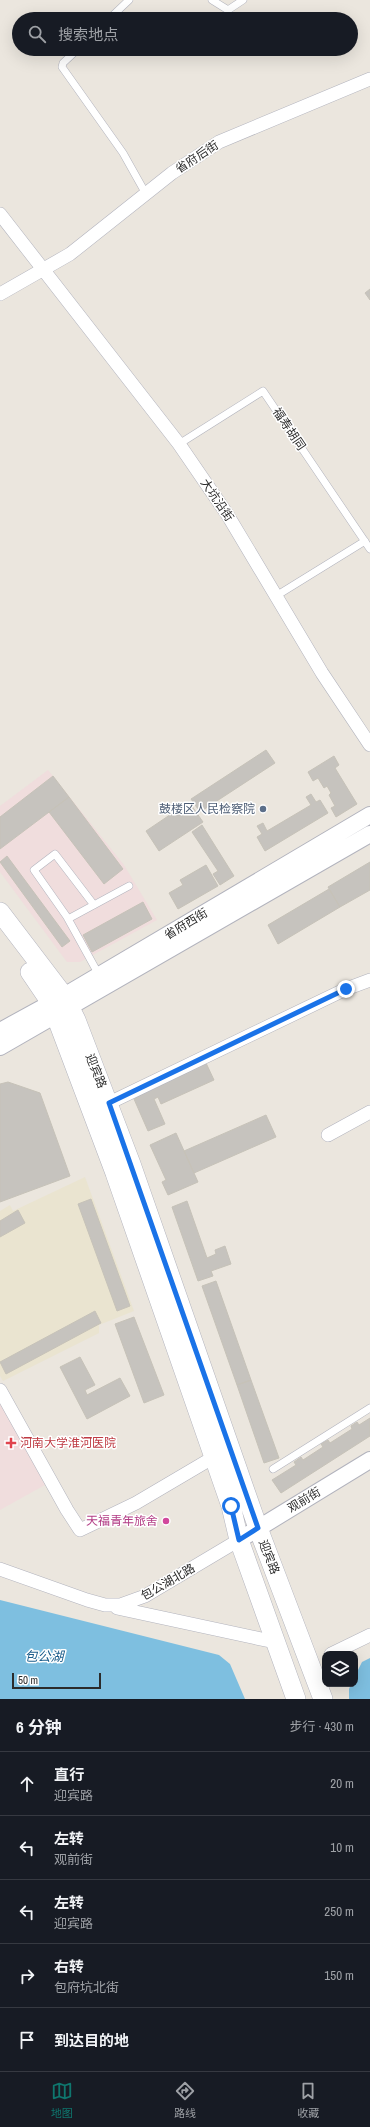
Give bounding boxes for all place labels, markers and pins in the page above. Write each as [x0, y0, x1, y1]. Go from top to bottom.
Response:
place label: 鼓楼区人民检察院 [159, 801, 255, 817]
marker: 鼓楼区人民检察院 [258, 804, 268, 814]
place label: 河南大学淮河医院 [20, 1435, 116, 1451]
marker: 河南大学淮河医院 [5, 1437, 17, 1449]
place label: 天福青年旅舍 [86, 1513, 158, 1529]
marker: 天福青年旅舍 [161, 1516, 171, 1526]

